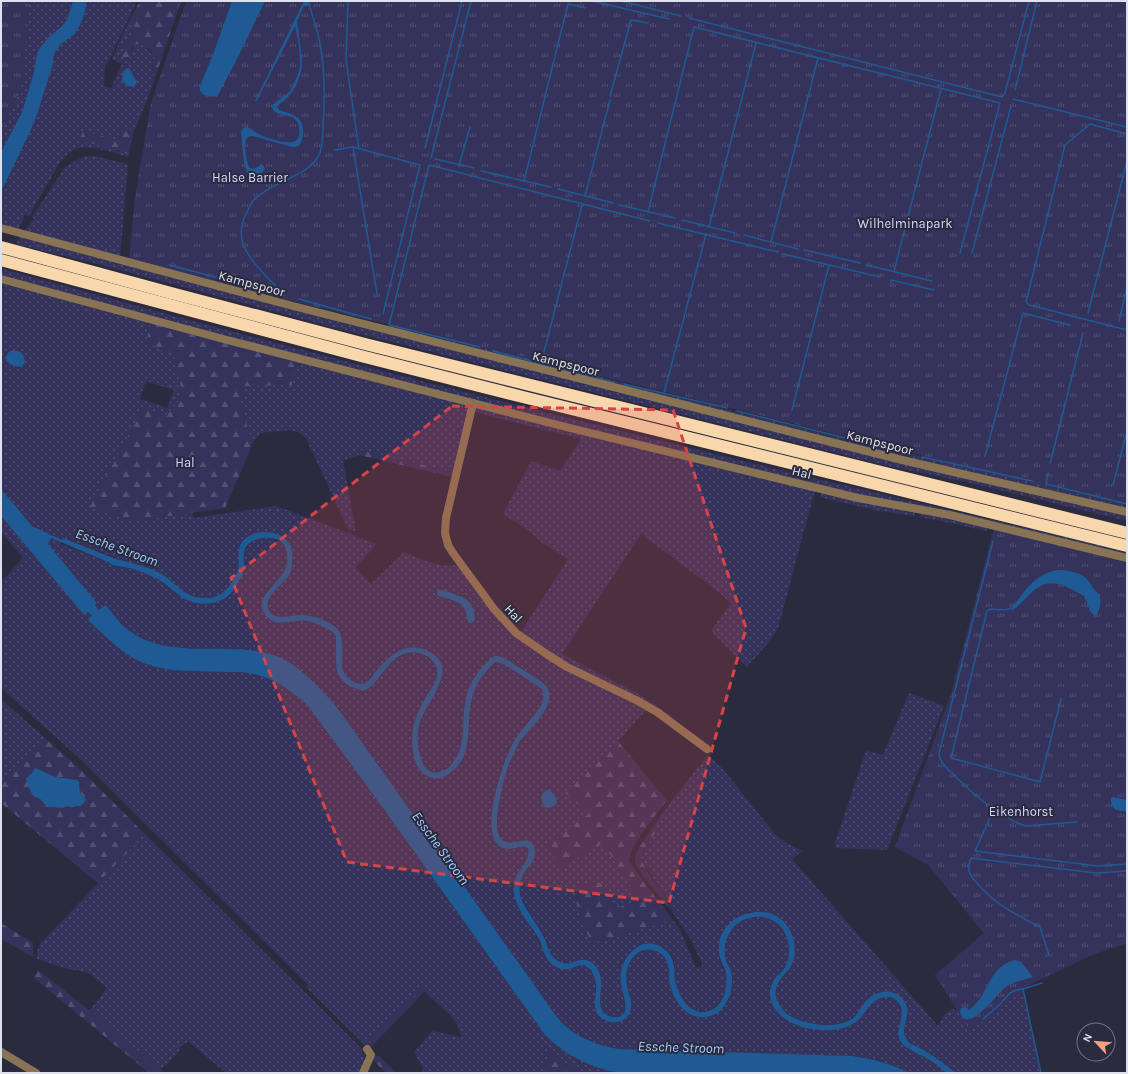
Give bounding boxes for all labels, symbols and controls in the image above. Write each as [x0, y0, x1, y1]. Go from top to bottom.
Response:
park label: Halse Barrier [212, 170, 288, 185]
park label: Wilhelminapark [857, 216, 953, 231]
street label: Kampspoor [217, 267, 287, 300]
street label: Kampspoor [531, 348, 601, 379]
street label: Kampspoor [845, 427, 915, 458]
park label: Hal [175, 455, 195, 470]
street label: Hal [791, 463, 813, 482]
water label: Essche Stroom [73, 525, 161, 570]
street label: Hal [501, 601, 526, 626]
park label: Eikenhorst [989, 804, 1053, 819]
water label: Essche Stroom [408, 808, 473, 888]
north arrow [1076, 1022, 1116, 1062]
text: N [1080, 1031, 1095, 1044]
water label: Essche Stroom [637, 1037, 725, 1058]

